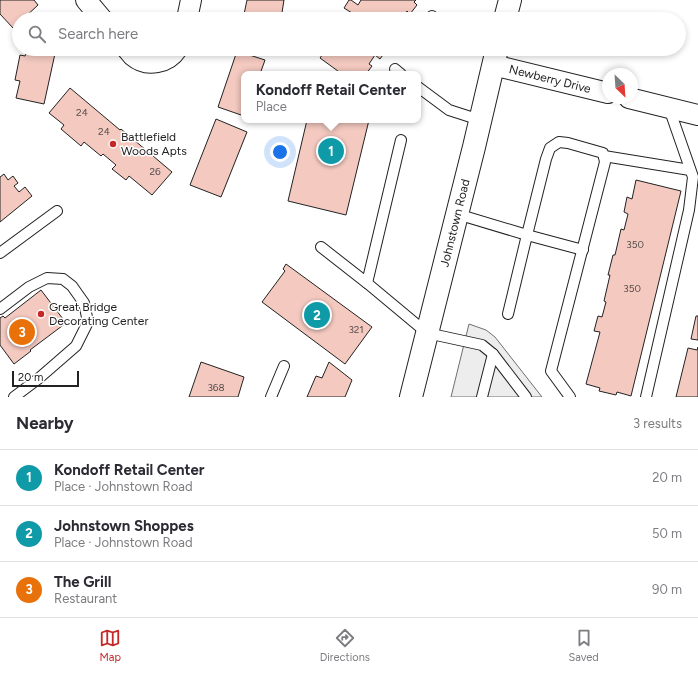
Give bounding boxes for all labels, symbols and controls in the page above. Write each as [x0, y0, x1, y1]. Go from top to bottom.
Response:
search box [12, 12, 686, 56]
icon: search [26, 23, 48, 45]
text: Search here [58, 25, 138, 43]
street label: Newberry Drive [508, 62, 593, 96]
north arrow [602, 68, 638, 104]
popup [241, 71, 421, 123]
text: Kondoff Retail Center [256, 81, 406, 99]
text: Place [256, 99, 287, 114]
house number: 24 [76, 106, 88, 119]
house number: 24 [98, 125, 110, 138]
place label: Battlefield Woods Apts [121, 130, 187, 158]
pin: 1 [318, 136, 344, 166]
marker: Battlefield Woods Apts [108, 139, 118, 149]
your location [270, 142, 290, 162]
house number: 26 [149, 165, 161, 178]
street label: Johnstown Road [437, 178, 473, 268]
house number: 350 [626, 238, 644, 251]
house number: 350 [623, 282, 641, 295]
place label: Great Bridge Decorating Center [49, 300, 148, 328]
pin: 2 [304, 300, 330, 330]
marker: Great Bridge Decorating Center [36, 309, 46, 319]
pin: 3 [9, 317, 35, 347]
house number: 321 [348, 323, 364, 336]
scale bar [12, 369, 79, 388]
text: 20 m [18, 371, 43, 384]
house number: 368 [207, 381, 225, 394]
text: Nearby [16, 413, 74, 433]
text: 3 results [633, 416, 682, 431]
text: Kondoff Retail Center [54, 461, 204, 479]
text: 1 [26, 470, 32, 485]
text: 20 m [652, 470, 682, 485]
text: Place · Johnstown Road [54, 479, 193, 494]
text: Johnstown Shoppes [54, 517, 194, 535]
text: 2 [25, 526, 33, 541]
text: 50 m [652, 526, 682, 541]
text: Place · Johnstown Road [54, 535, 193, 550]
text: The Grill [54, 573, 111, 591]
text: 3 [25, 582, 33, 597]
text: 90 m [652, 582, 682, 597]
text: Restaurant [54, 591, 117, 606]
tab: Map [99, 627, 121, 664]
tab: Directions [320, 627, 370, 664]
tab: Saved [568, 627, 599, 664]

